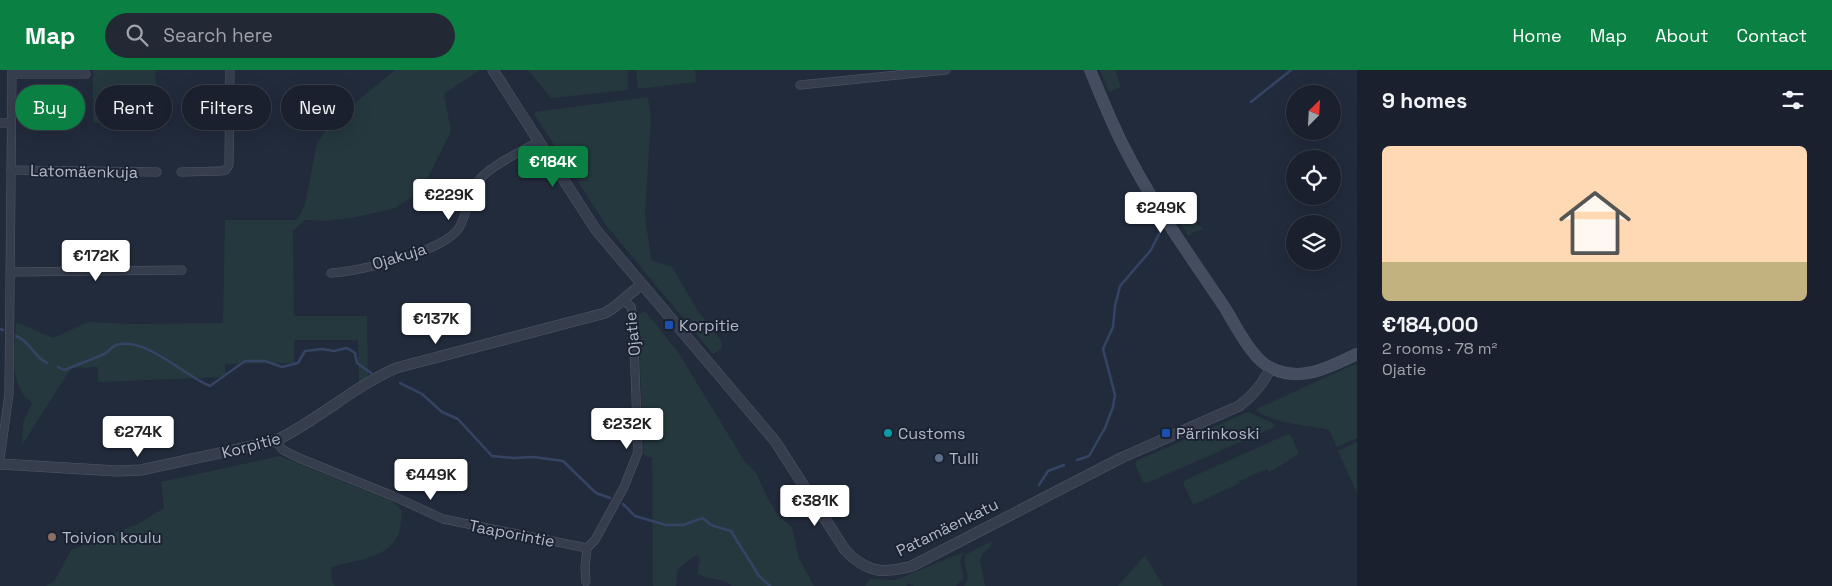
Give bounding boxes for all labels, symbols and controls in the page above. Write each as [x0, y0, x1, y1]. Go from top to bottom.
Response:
search box [105, 13, 455, 58]
text: Map [25, 20, 75, 51]
icon: search [123, 21, 151, 49]
text: Search here [163, 23, 273, 48]
text: Home [1513, 24, 1562, 47]
text: Map [1590, 24, 1627, 47]
text: About [1655, 24, 1709, 47]
text: Contact [1737, 24, 1807, 47]
chip: Buy [15, 85, 85, 130]
chip: Rent [95, 85, 172, 130]
chip: Filters [182, 85, 271, 130]
chip: New [281, 85, 354, 130]
north arrow [1286, 85, 1341, 140]
map controls [1286, 85, 1341, 270]
icon: filters [1779, 86, 1807, 114]
text: 9 homes [1382, 87, 1467, 114]
pin: €184K [518, 146, 588, 188]
button: locate [1286, 150, 1341, 205]
text: €184K [529, 151, 577, 172]
street label: Latomäenkuja [30, 160, 138, 183]
pin: €229K [414, 178, 484, 221]
icon: home [1550, 178, 1640, 268]
text: €229K [424, 184, 474, 205]
pin: €249K [1126, 191, 1196, 234]
text: €249K [1136, 197, 1186, 218]
button: layers [1286, 215, 1341, 270]
street label: Ojakuja [370, 238, 429, 275]
pin: €172K [61, 240, 131, 282]
text: €172K [73, 245, 119, 266]
pin: €137K [401, 302, 471, 345]
text: €137K [413, 308, 459, 329]
street label: Ojatie [620, 311, 645, 357]
text: €184,000 [1382, 311, 1478, 338]
place label: Korpitie [679, 315, 739, 336]
marker: Korpitie [663, 319, 675, 331]
text: 2 rooms · 78 m² [1382, 338, 1497, 359]
text: Ojatie [1382, 359, 1426, 380]
pin: €232K [592, 408, 662, 450]
text: €232K [602, 413, 652, 434]
pin: €274K [103, 416, 173, 458]
text: €274K [114, 421, 162, 442]
place label: Customs [898, 423, 965, 444]
place label: Pärrinkoski [1176, 423, 1259, 444]
marker: Customs [882, 427, 894, 439]
marker: Pärrinkoski [1160, 427, 1172, 439]
street label: Korpitie [219, 428, 283, 463]
place label: Tulli [949, 448, 979, 469]
marker: Tulli [933, 452, 945, 464]
pin: €449K [396, 458, 466, 501]
text: €449K [405, 464, 457, 485]
pin: €381K [780, 484, 850, 527]
text: €381K [791, 490, 839, 511]
street label: Patamäenkatu [893, 494, 1002, 561]
street label: Taaporintie [467, 515, 557, 552]
place label: Toivion koulu [62, 527, 162, 548]
marker: Toivion koulu [46, 531, 58, 543]

